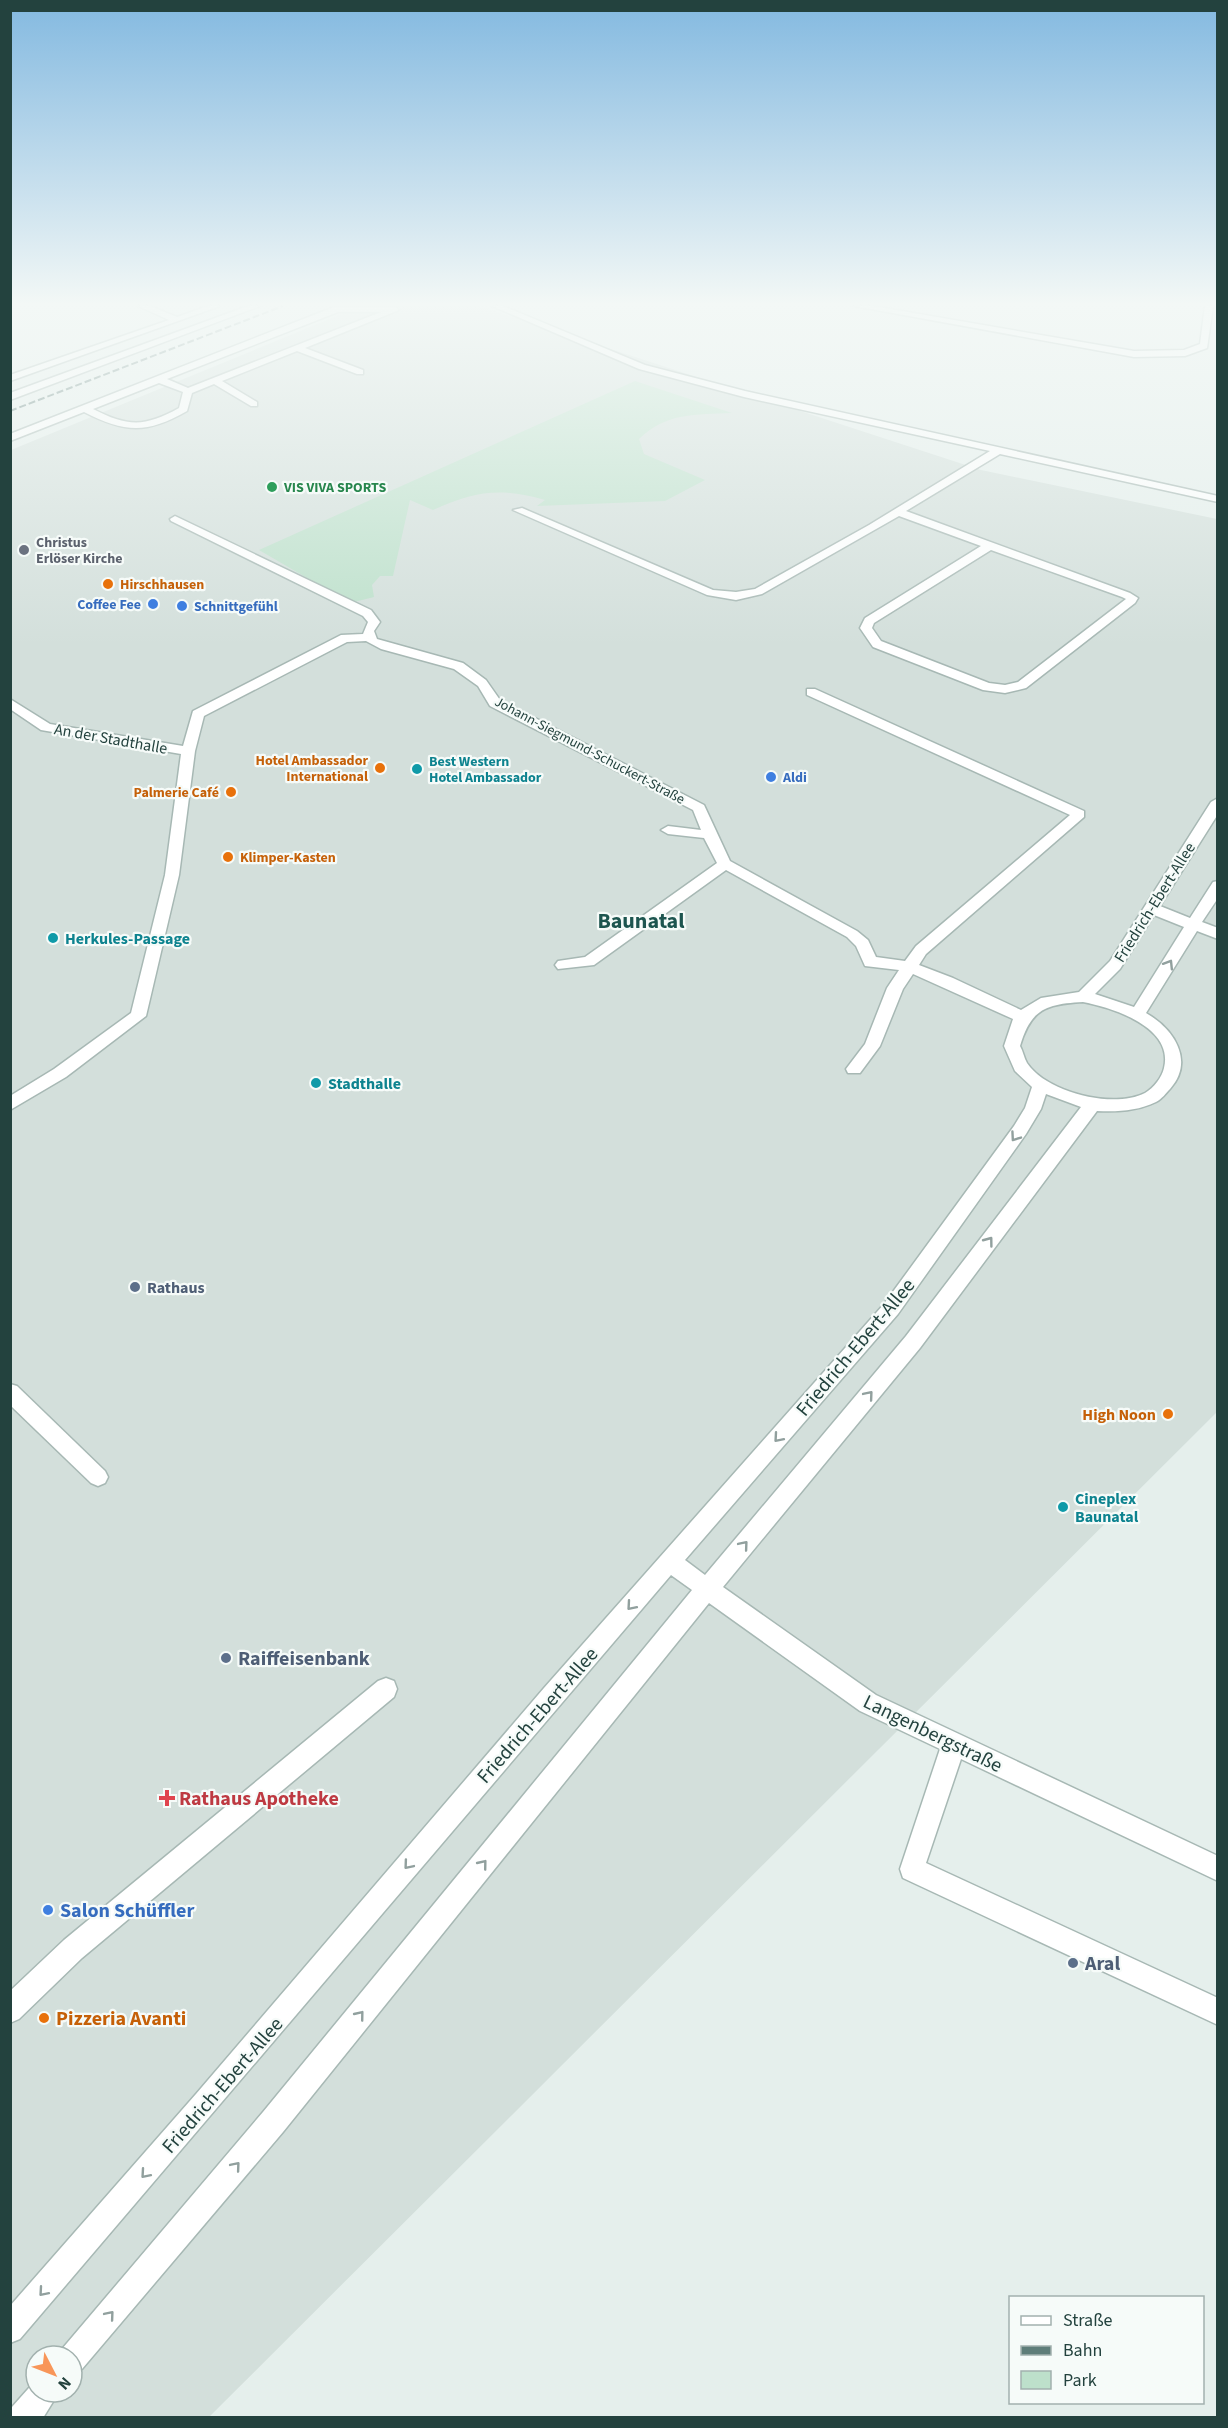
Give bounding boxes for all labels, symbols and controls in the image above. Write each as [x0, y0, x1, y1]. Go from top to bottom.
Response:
place label: VIS VIVA SPORTS [283, 478, 386, 498]
marker: VIS VIVA SPORTS [265, 480, 279, 494]
place label: Christus Erlöser Kirche [36, 533, 122, 569]
marker: Christus Erlöser Kirche [17, 543, 31, 557]
place label: Hirschhausen [120, 575, 204, 595]
marker: Hirschhausen [101, 577, 115, 591]
place label: Coffee Fee [77, 595, 141, 615]
marker: Coffee Fee [146, 597, 160, 611]
place label: Schnittgefühl [194, 597, 278, 617]
marker: Schnittgefühl [175, 599, 189, 613]
street label: Johann-Siegmund-Schuckert-Straße [491, 692, 688, 810]
street label: An der Stadthalle [52, 718, 169, 760]
place label: Hotel Ambassador International [256, 751, 368, 787]
place label: Best Western Hotel Ambassador [429, 752, 542, 788]
marker: Hotel Ambassador International [373, 761, 387, 775]
marker: Best Western Hotel Ambassador [410, 762, 424, 776]
place label: Aldi [782, 768, 807, 788]
marker: Aldi [764, 770, 778, 784]
place label: Palmerie Café [134, 783, 219, 803]
marker: Palmerie Café [224, 785, 238, 799]
street label: Friedrich-Ebert-Allee [1109, 838, 1201, 967]
place label: Klimper-Kasten [240, 848, 336, 868]
marker: Klimper-Kasten [221, 850, 235, 864]
district label: Baunatal [597, 905, 685, 937]
place label: Herkules-Passage [65, 928, 190, 950]
marker: Herkules-Passage [46, 931, 60, 945]
one-way arrow [1162, 959, 1173, 970]
place label: Stadthalle [328, 1073, 401, 1095]
marker: Stadthalle [309, 1076, 323, 1090]
one-way arrow [1011, 1130, 1022, 1141]
one-way arrow [982, 1237, 993, 1248]
street label: Friedrich-Ebert-Allee [790, 1273, 922, 1423]
place label: Rathaus [147, 1277, 205, 1299]
marker: Rathaus [128, 1280, 142, 1294]
one-way arrow [862, 1391, 873, 1402]
place label: High Noon [1082, 1404, 1156, 1426]
marker: High Noon [1161, 1407, 1175, 1421]
one-way arrow [774, 1431, 785, 1442]
place label: Cineplex Baunatal [1075, 1488, 1139, 1528]
marker: Cineplex Baunatal [1056, 1500, 1070, 1514]
one-way arrow [737, 1540, 748, 1551]
one-way arrow [627, 1599, 638, 1610]
street label: Friedrich-Ebert-Allee [471, 1641, 605, 1790]
place label: Raiffeisenbank [238, 1645, 370, 1673]
marker: Raiffeisenbank [219, 1651, 233, 1665]
street label: Langenbergstraße [858, 1688, 1007, 1780]
place label: Rathaus Apotheke [179, 1785, 339, 1813]
marker: Rathaus Apotheke [160, 1791, 174, 1805]
one-way arrow [404, 1858, 415, 1869]
one-way arrow [476, 1860, 487, 1871]
place label: Salon Schüffler [60, 1897, 194, 1925]
marker: Salon Schüffler [41, 1903, 55, 1917]
place label: Aral [1084, 1950, 1120, 1978]
marker: Aral [1066, 1956, 1080, 1970]
place label: Pizzeria Avanti [56, 2005, 186, 2033]
marker: Pizzeria Avanti [37, 2011, 51, 2025]
street label: Friedrich-Ebert-Allee [156, 2011, 290, 2160]
one-way arrow [352, 2011, 363, 2022]
one-way arrow [228, 2162, 239, 2173]
one-way arrow [142, 2167, 153, 2178]
one-way arrow [39, 2285, 50, 2296]
legend [1009, 2296, 1204, 2404]
text: Straße [1063, 2308, 1113, 2333]
one-way arrow [103, 2311, 114, 2322]
text: Bahn [1063, 2338, 1102, 2363]
north arrow [24, 2344, 84, 2404]
text: Park [1063, 2368, 1097, 2393]
text: N [53, 2372, 76, 2395]

